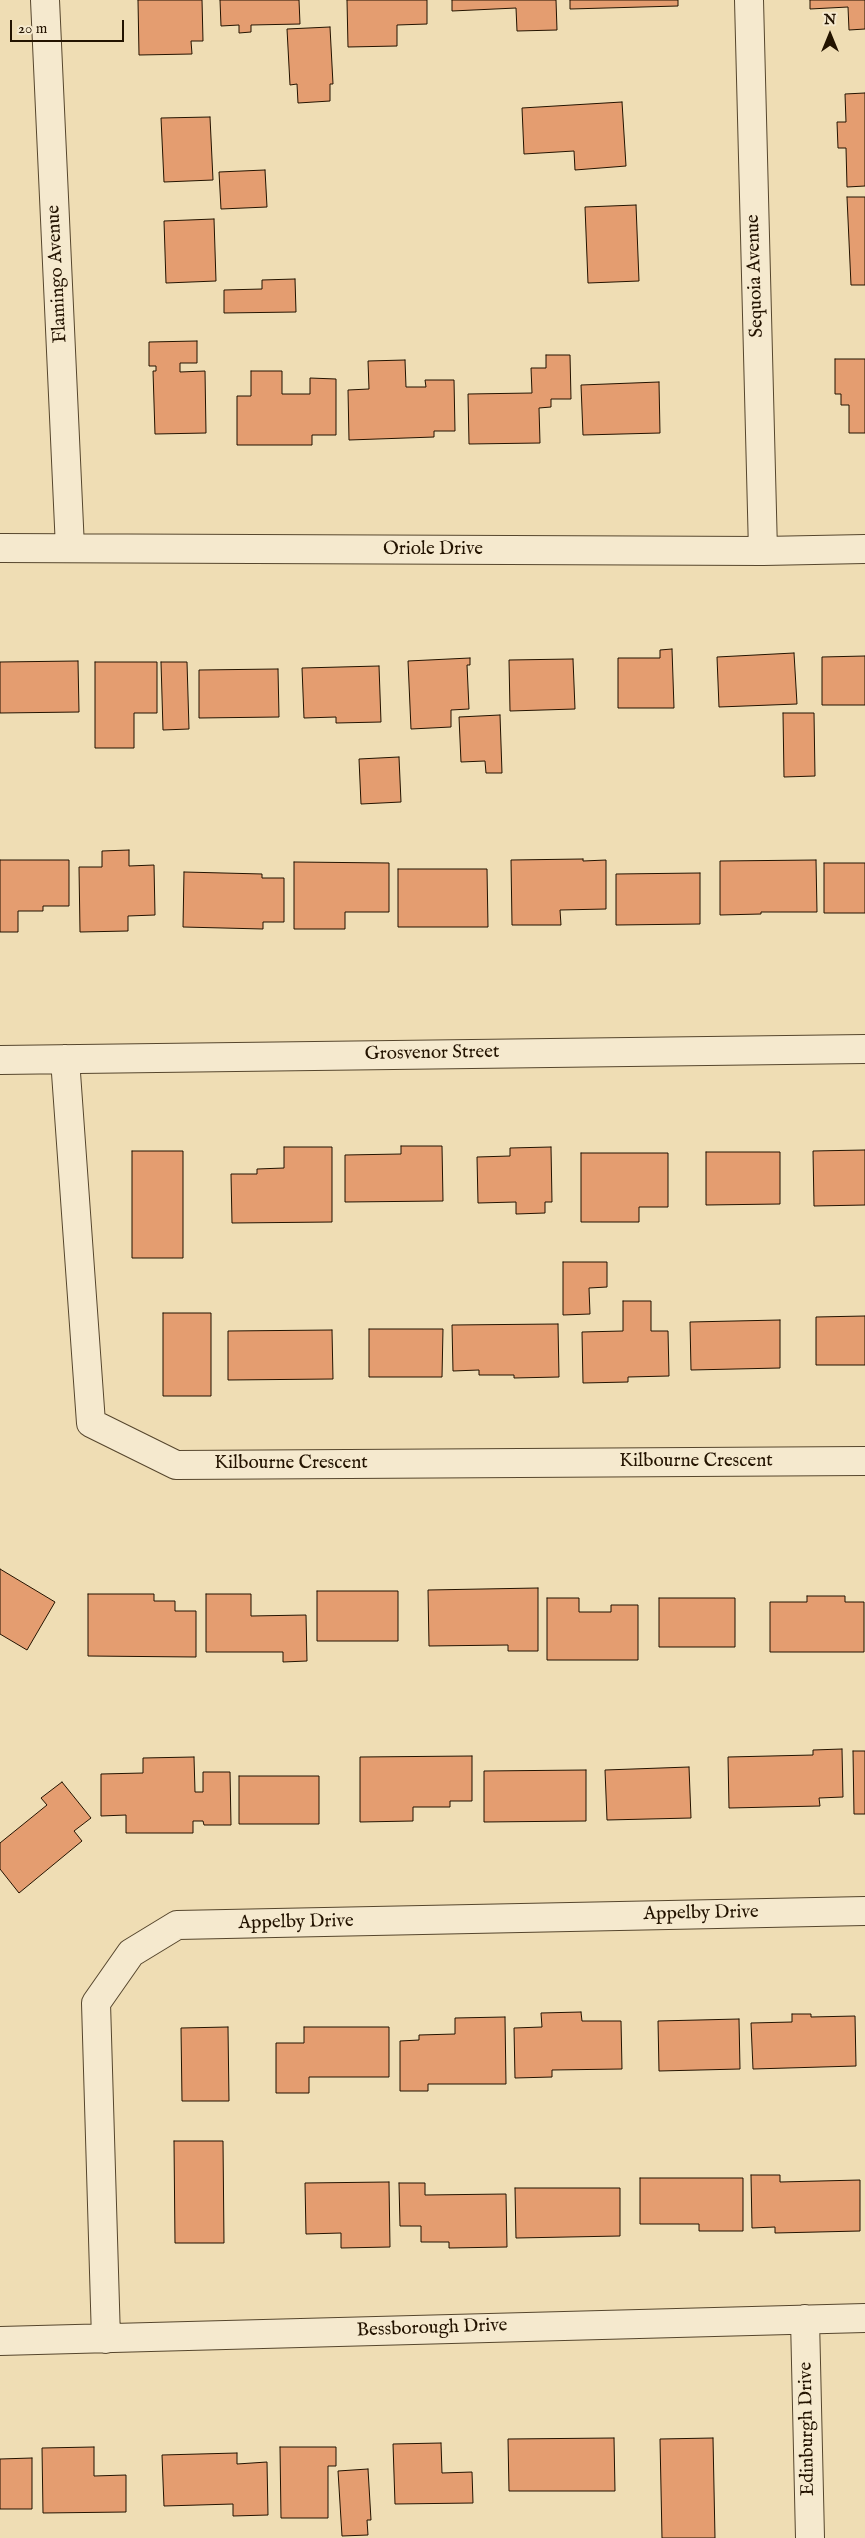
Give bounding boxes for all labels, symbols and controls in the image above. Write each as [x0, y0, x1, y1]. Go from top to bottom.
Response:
scale bar [12, 10, 126, 42]
north arrow [805, 10, 855, 60]
text: N [824, 11, 836, 29]
text: 20 m [18, 19, 47, 38]
street label: Flamingo Avenue [43, 204, 73, 344]
street label: Sequoia Avenue [742, 214, 770, 338]
street label: Oriole Drive [383, 539, 483, 561]
street label: Grosvenor Street [364, 1041, 500, 1067]
street label: Kilbourne Crescent [619, 1451, 773, 1473]
street label: Kilbourne Crescent [214, 1453, 368, 1475]
street label: Appelby Drive [643, 1902, 759, 1926]
street label: Appelby Drive [238, 1911, 354, 1935]
street label: Bessborough Drive [356, 2315, 508, 2343]
street label: Edinburgh Drive [795, 2362, 821, 2496]

